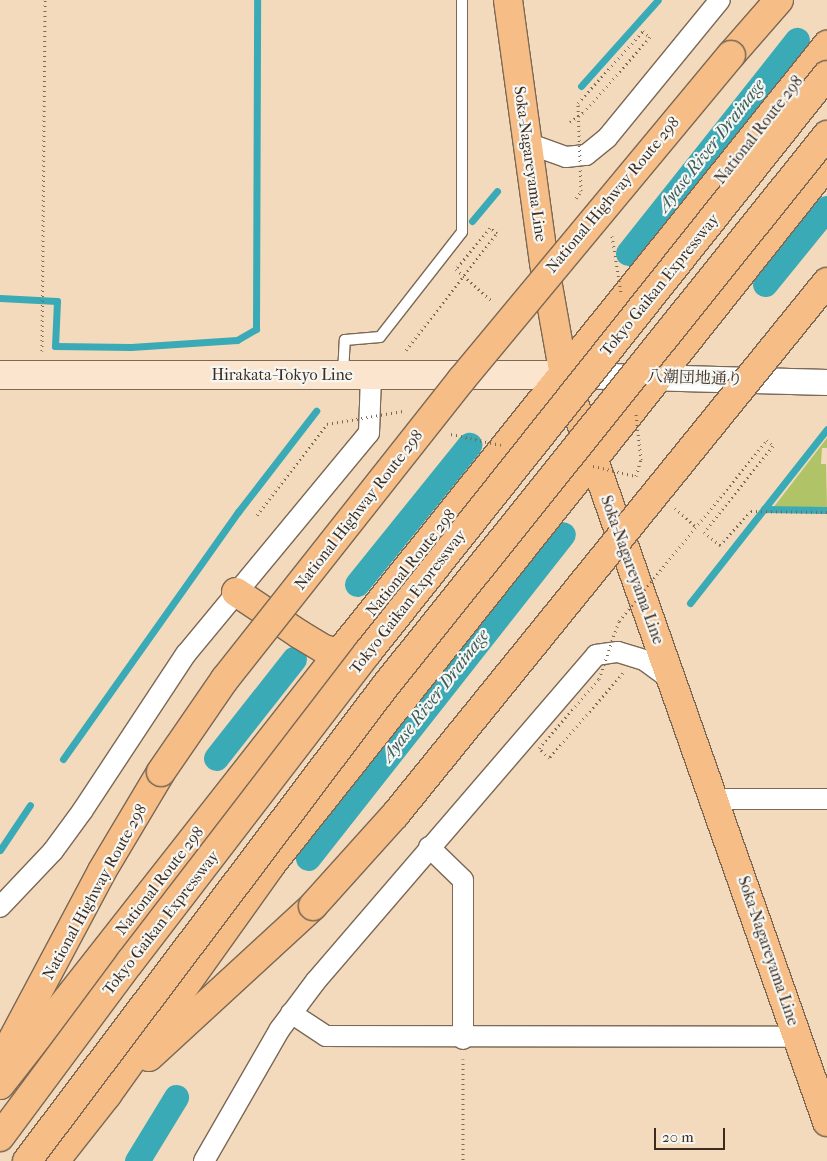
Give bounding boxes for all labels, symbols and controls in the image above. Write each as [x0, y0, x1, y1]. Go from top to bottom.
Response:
street label: National Route 298 [711, 72, 807, 188]
water label: Ayase River Drainage [654, 76, 770, 216]
street label: Soka-Nagareyama Line [510, 85, 550, 243]
street label: National Highway Route 298 [542, 113, 684, 277]
street label: Tokyo Gaikan Expressway [597, 210, 723, 360]
street label: Hirakata-Tokyo Line [211, 365, 353, 385]
street label: 八潮団地通り [647, 367, 743, 389]
street label: National Highway Route 298 [291, 426, 427, 594]
street label: Soka-Nagareyama Line [596, 493, 668, 647]
street label: National Route 298 [362, 506, 460, 620]
street label: Tokyo Gaikan Expressway [346, 526, 470, 678]
water label: Ayase River Drainage [378, 626, 494, 766]
street label: National Highway Route 298 [39, 801, 151, 983]
street label: National Route 298 [112, 823, 208, 939]
street label: Tokyo Gaikan Expressway [99, 847, 223, 999]
street label: Soka-Nagareyama Line [733, 874, 803, 1028]
scale bar [657, 1118, 728, 1150]
text: 20 m [662, 1128, 694, 1146]

